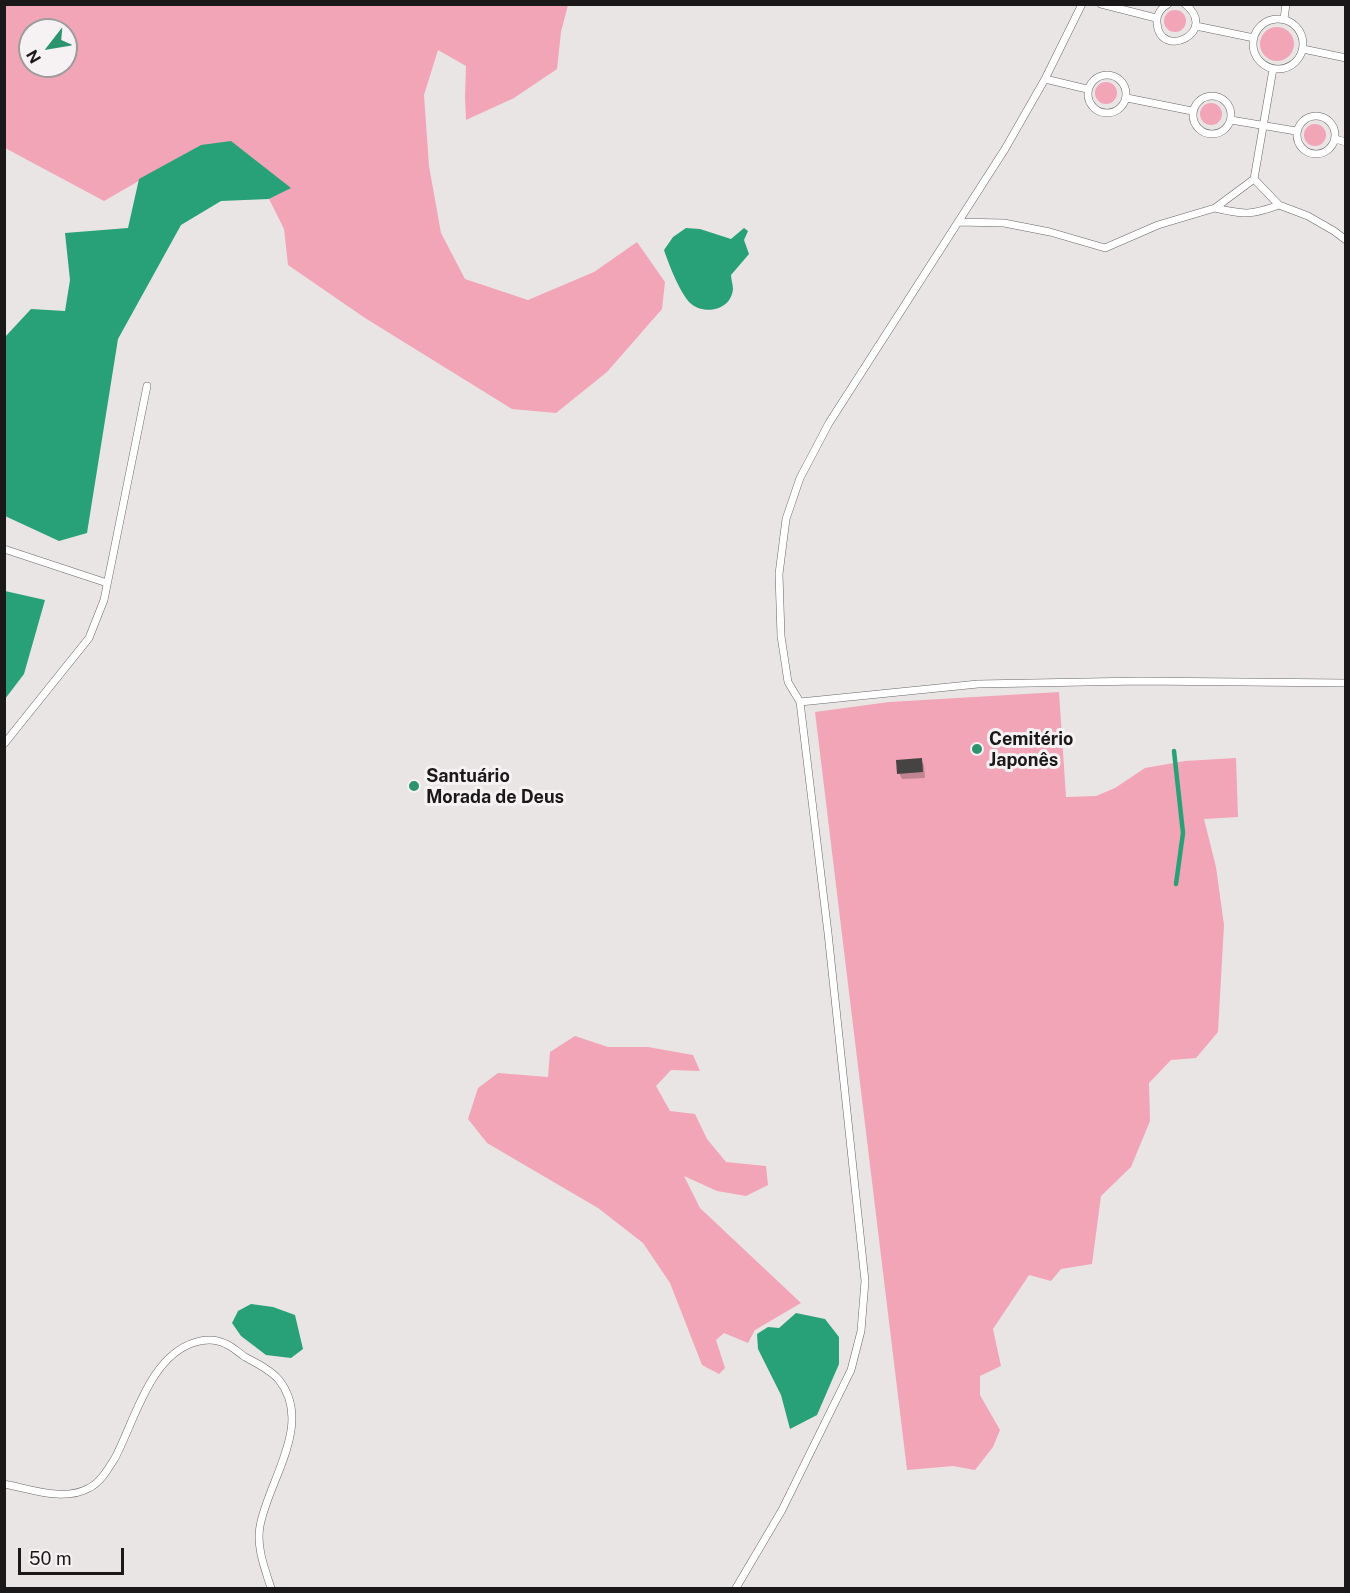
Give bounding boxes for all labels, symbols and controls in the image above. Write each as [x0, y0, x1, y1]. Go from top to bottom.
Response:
north arrow [18, 18, 78, 78]
text: N [22, 46, 45, 67]
place label: Cemitério Japonês [989, 728, 1073, 771]
marker: Cemitério Japonês [970, 742, 984, 756]
place label: Santuário Morada de Deus [426, 765, 564, 808]
marker: Santuário Morada de Deus [407, 779, 421, 793]
scale bar [21, 1536, 128, 1574]
text: 50 m [29, 1548, 72, 1569]

